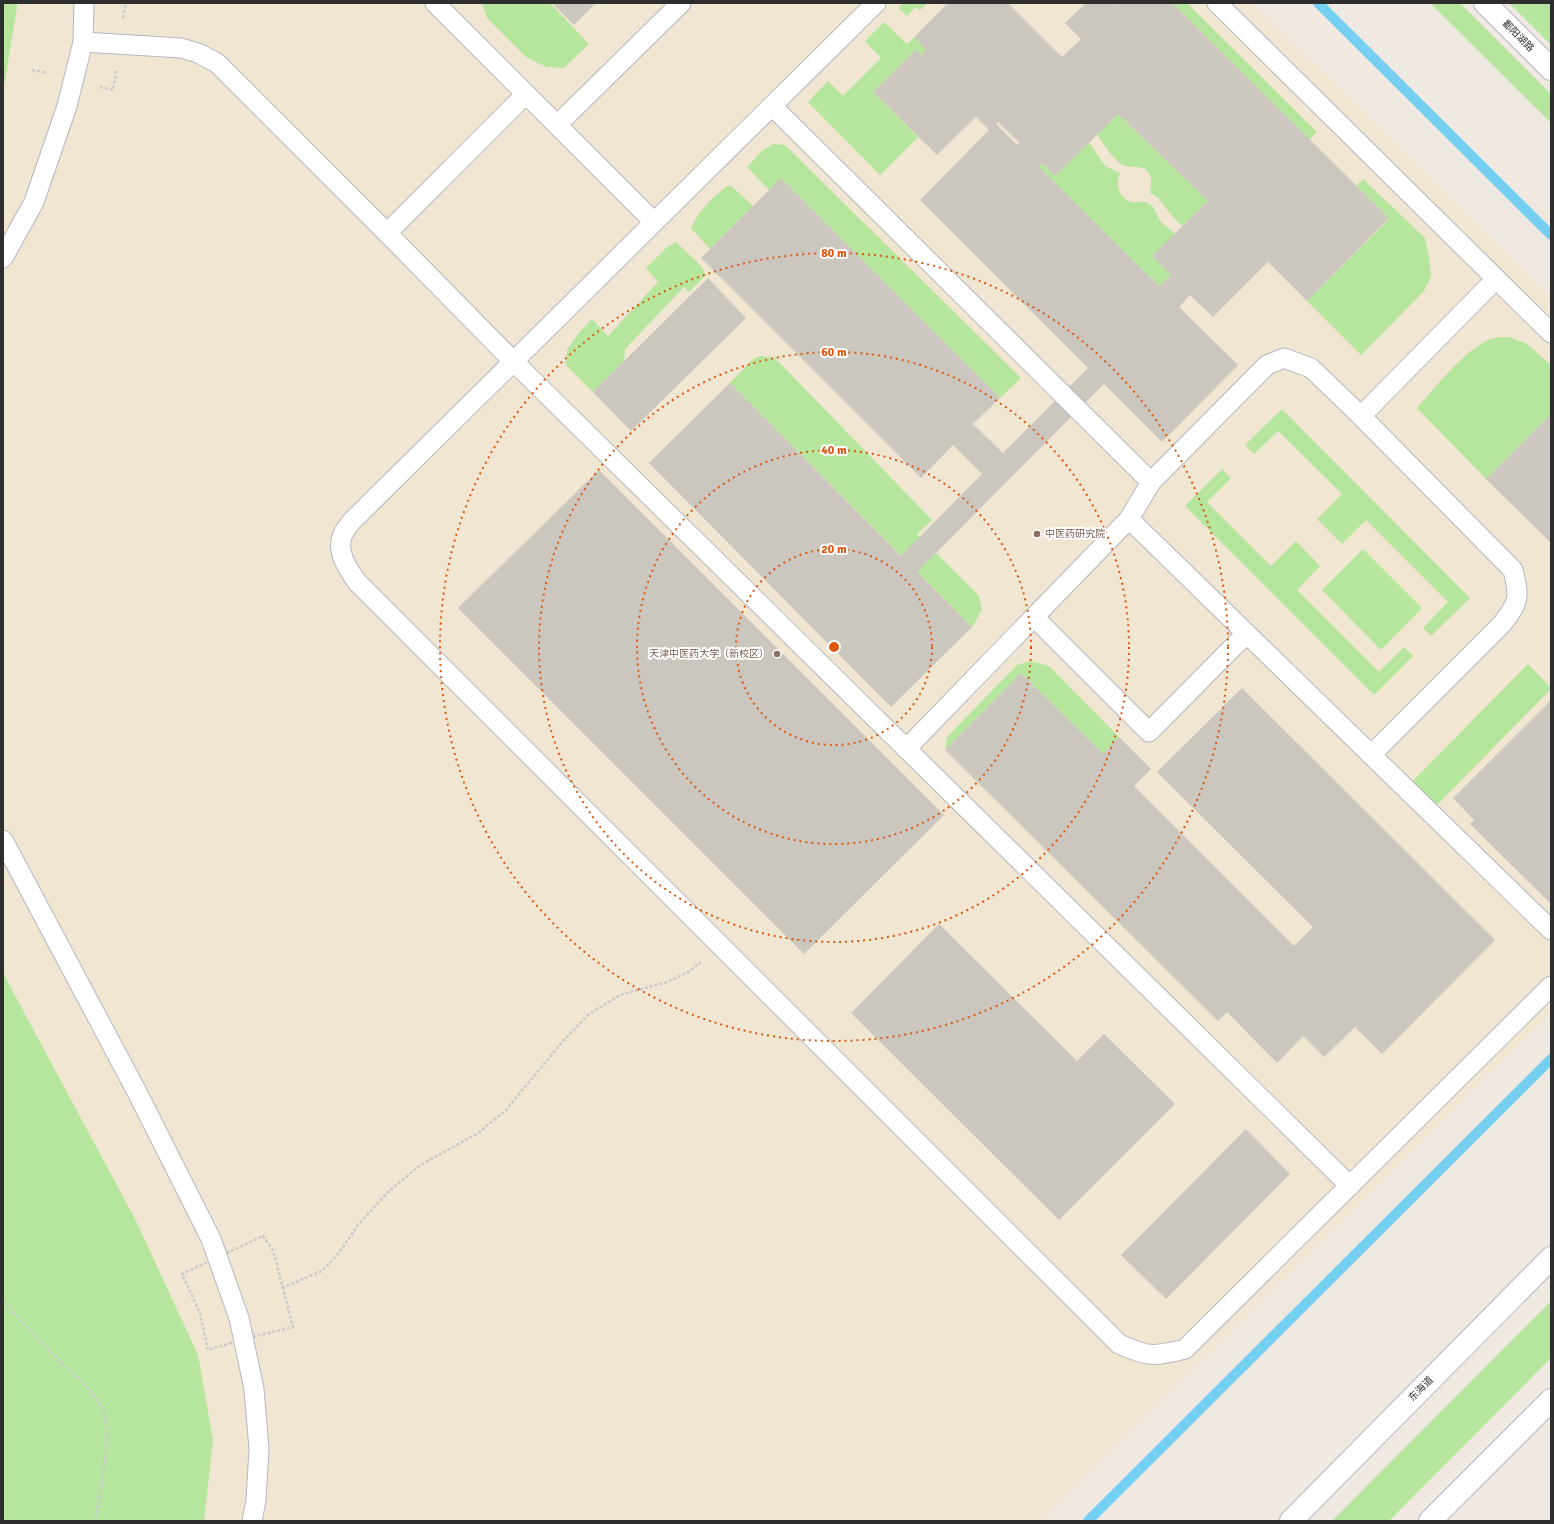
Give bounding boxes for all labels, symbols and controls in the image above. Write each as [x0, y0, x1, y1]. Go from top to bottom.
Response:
street label: 鄱阳湖路 [1500, 18, 1536, 54]
text: 80 m [821, 246, 847, 261]
text: 60 m [821, 345, 847, 360]
text: 40 m [821, 443, 847, 458]
place label: 中医药研究院 [1045, 528, 1105, 540]
marker: 中医药研究院 [1032, 529, 1042, 539]
text: 20 m [821, 542, 847, 557]
centre of rings [827, 640, 841, 654]
place label: 天津中医药大学（新校区） [649, 648, 769, 660]
marker: 天津中医药大学（新校区） [772, 649, 782, 659]
street label: 东海道 [1406, 1374, 1436, 1404]

